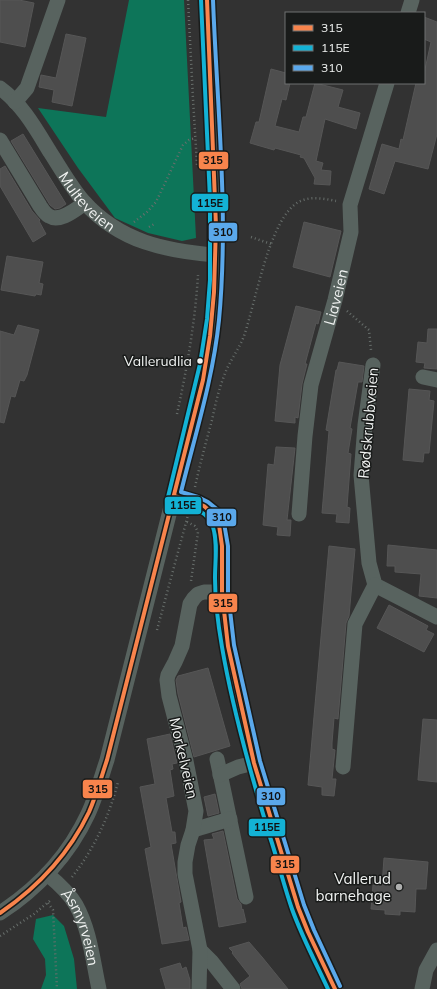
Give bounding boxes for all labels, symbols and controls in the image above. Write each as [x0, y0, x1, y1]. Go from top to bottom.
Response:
legend [285, 12, 425, 84]
text: 315 [321, 20, 343, 35]
text: 115E [321, 40, 350, 55]
text: 310 [321, 60, 343, 75]
line badge: 315 [198, 151, 229, 170]
text: 315 [203, 153, 223, 167]
street label: Multeveien [55, 168, 119, 235]
line badge: 115E [191, 193, 229, 212]
text: 115E [197, 196, 224, 210]
line badge: 310 [208, 222, 238, 242]
text: 310 [213, 225, 233, 239]
street label: Liaveien [319, 267, 352, 327]
place label: Vallerudlia [124, 352, 192, 370]
marker: Vallerudlia [195, 356, 205, 366]
street label: Rødskrubbveien [354, 367, 382, 479]
line badge: 115E [164, 496, 202, 515]
text: 115E [170, 498, 197, 512]
line badge: 310 [206, 508, 237, 527]
text: 310 [212, 510, 232, 524]
line badge: 315 [208, 593, 238, 613]
text: 315 [213, 596, 233, 610]
street label: Morkelveien [165, 716, 203, 800]
line badge: 315 [82, 779, 113, 799]
text: 315 [88, 782, 108, 796]
line badge: 310 [256, 787, 286, 806]
text: 310 [261, 789, 281, 803]
line badge: 115E [248, 818, 286, 837]
text: 115E [254, 820, 281, 834]
line badge: 315 [270, 855, 300, 874]
text: 315 [275, 857, 295, 871]
place label: Vallerud barnehage [316, 869, 391, 905]
marker: Vallerud barnehage [394, 882, 404, 892]
street label: Åsmyrveien [58, 883, 104, 967]

